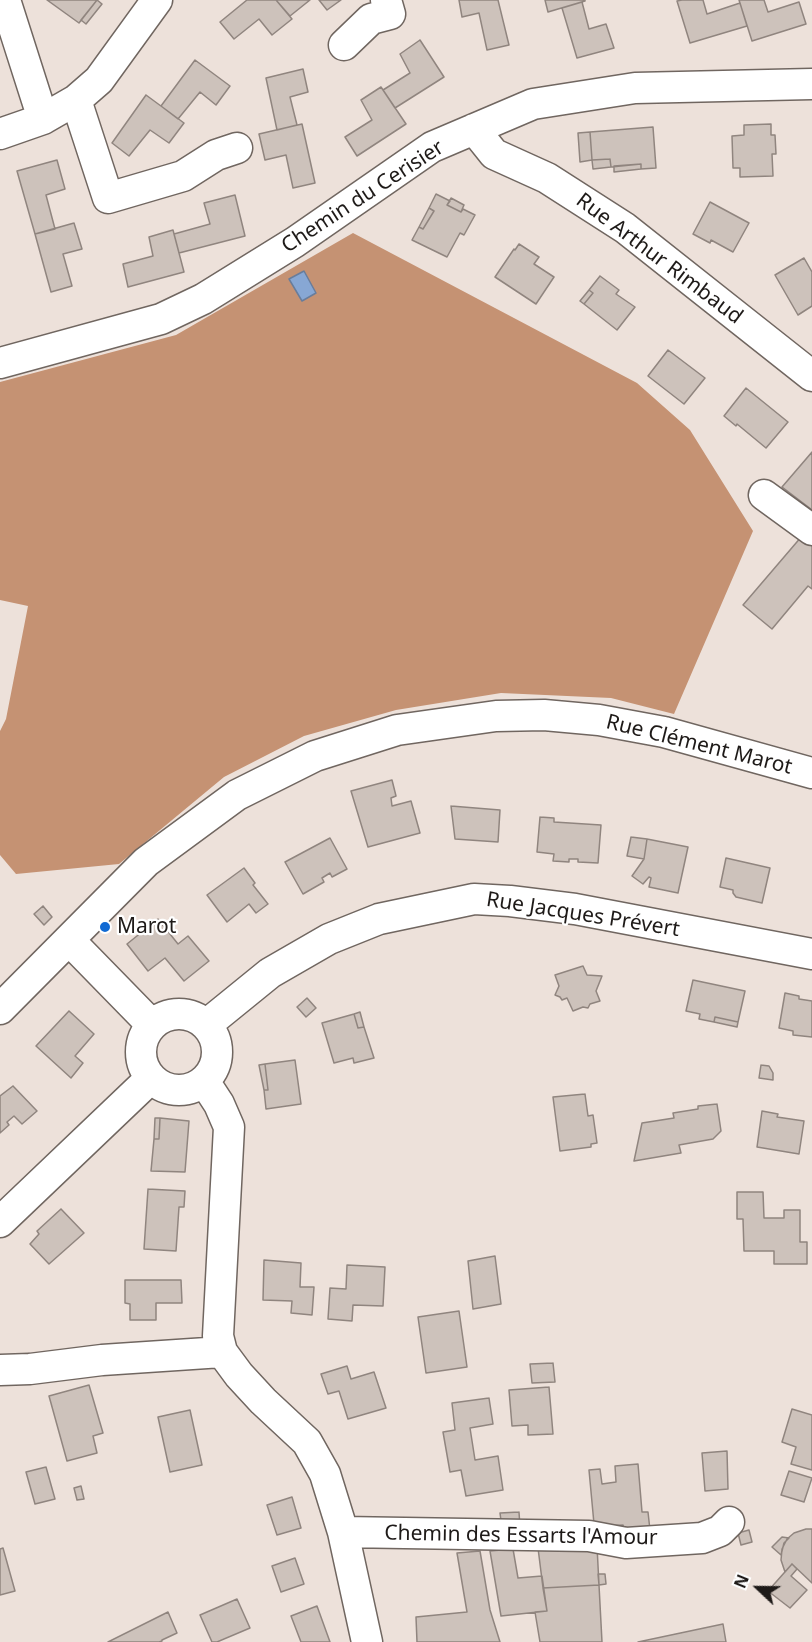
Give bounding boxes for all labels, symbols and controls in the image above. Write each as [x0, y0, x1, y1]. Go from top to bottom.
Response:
street label: Chemin du Cerisier [277, 135, 449, 259]
street label: Rue Arthur Rimbaud [571, 188, 747, 330]
street label: Rue Clément Marot [603, 710, 795, 780]
street label: Rue Jacques Prévert [485, 887, 681, 943]
place label: Marot [117, 914, 176, 940]
marker: Marot [98, 920, 112, 934]
street label: Chemin des Essarts l'Amour [384, 1521, 658, 1551]
north arrow [728, 1558, 788, 1618]
text: N [729, 1571, 754, 1591]

